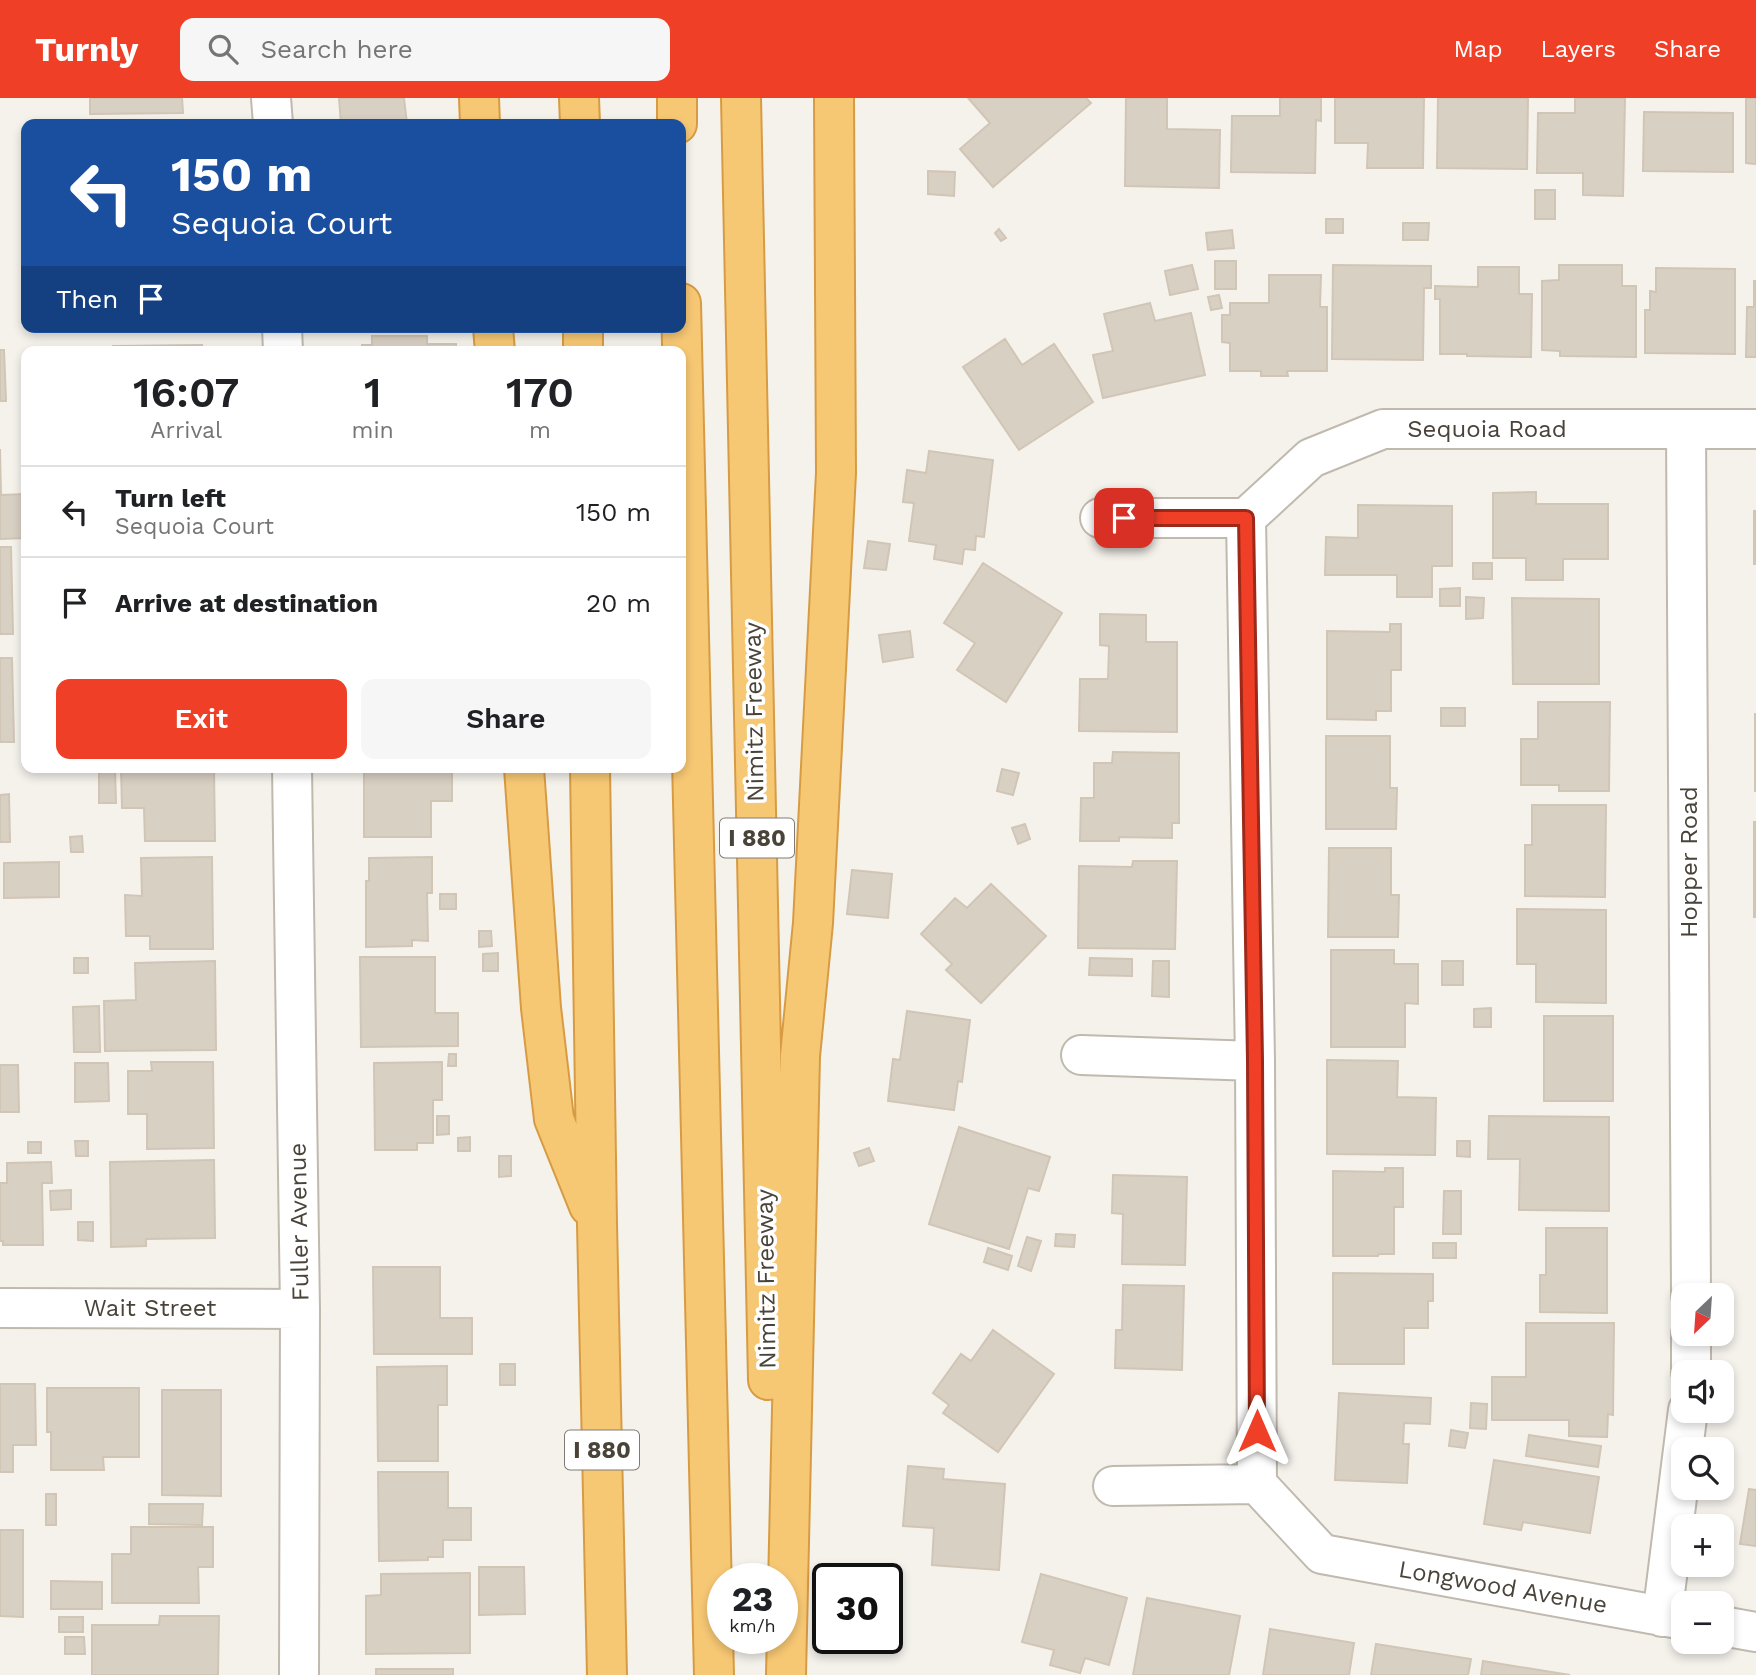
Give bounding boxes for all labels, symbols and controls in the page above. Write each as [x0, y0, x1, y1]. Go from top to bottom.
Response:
search box [180, 18, 670, 81]
text: Turnly [35, 30, 138, 69]
icon: search [204, 30, 242, 68]
text: Search here [260, 34, 413, 64]
text: Map [1454, 35, 1502, 63]
text: Layers [1540, 35, 1616, 63]
text: Share [1654, 35, 1721, 63]
text: 150 m [171, 145, 312, 203]
icon: left [56, 147, 147, 238]
text: Sequoia Court [171, 204, 392, 242]
icon: arrive [132, 280, 170, 318]
text: Then [56, 284, 118, 314]
text: 16:07 [133, 368, 239, 417]
text: 1 [364, 368, 381, 417]
text: 170 [506, 368, 574, 417]
street label: Sequoia Road [1407, 415, 1567, 443]
text: Arrival [150, 417, 222, 444]
text: min [352, 417, 394, 444]
text: m [529, 417, 551, 444]
text: Turn left [115, 483, 226, 513]
pin [1094, 488, 1154, 548]
icon: left [56, 493, 94, 531]
text: 150 m [576, 497, 651, 527]
icon: arrive [1105, 499, 1143, 537]
text: Sequoia Court [115, 513, 274, 540]
icon: arrive [56, 584, 94, 622]
text: Arrive at destination [115, 588, 378, 618]
text: 20 m [586, 588, 651, 618]
street label: Nimitz Freeway [738, 621, 770, 802]
button: Exit [56, 679, 347, 759]
button: Share [361, 679, 651, 759]
street label: Hopper Road [1675, 786, 1703, 938]
road number: I 880 [720, 818, 794, 858]
street label: Fuller Avenue [284, 1143, 314, 1301]
street label: Nimitz Freeway [750, 1188, 782, 1369]
north arrow [1671, 1283, 1734, 1346]
map controls [1671, 1283, 1734, 1654]
street label: Wait Street [84, 1294, 216, 1322]
button: sound [1671, 1360, 1734, 1423]
position arrow [1220, 1394, 1294, 1468]
road number: I 880 [565, 1430, 639, 1470]
button: search [1671, 1437, 1734, 1500]
button: + [1671, 1514, 1734, 1577]
street label: Longwood Avenue [1396, 1555, 1610, 1619]
speed limit sign: 30 [812, 1563, 903, 1654]
text: 23 [732, 1578, 773, 1620]
button: − [1671, 1591, 1734, 1654]
text: km/h [729, 1615, 776, 1636]

